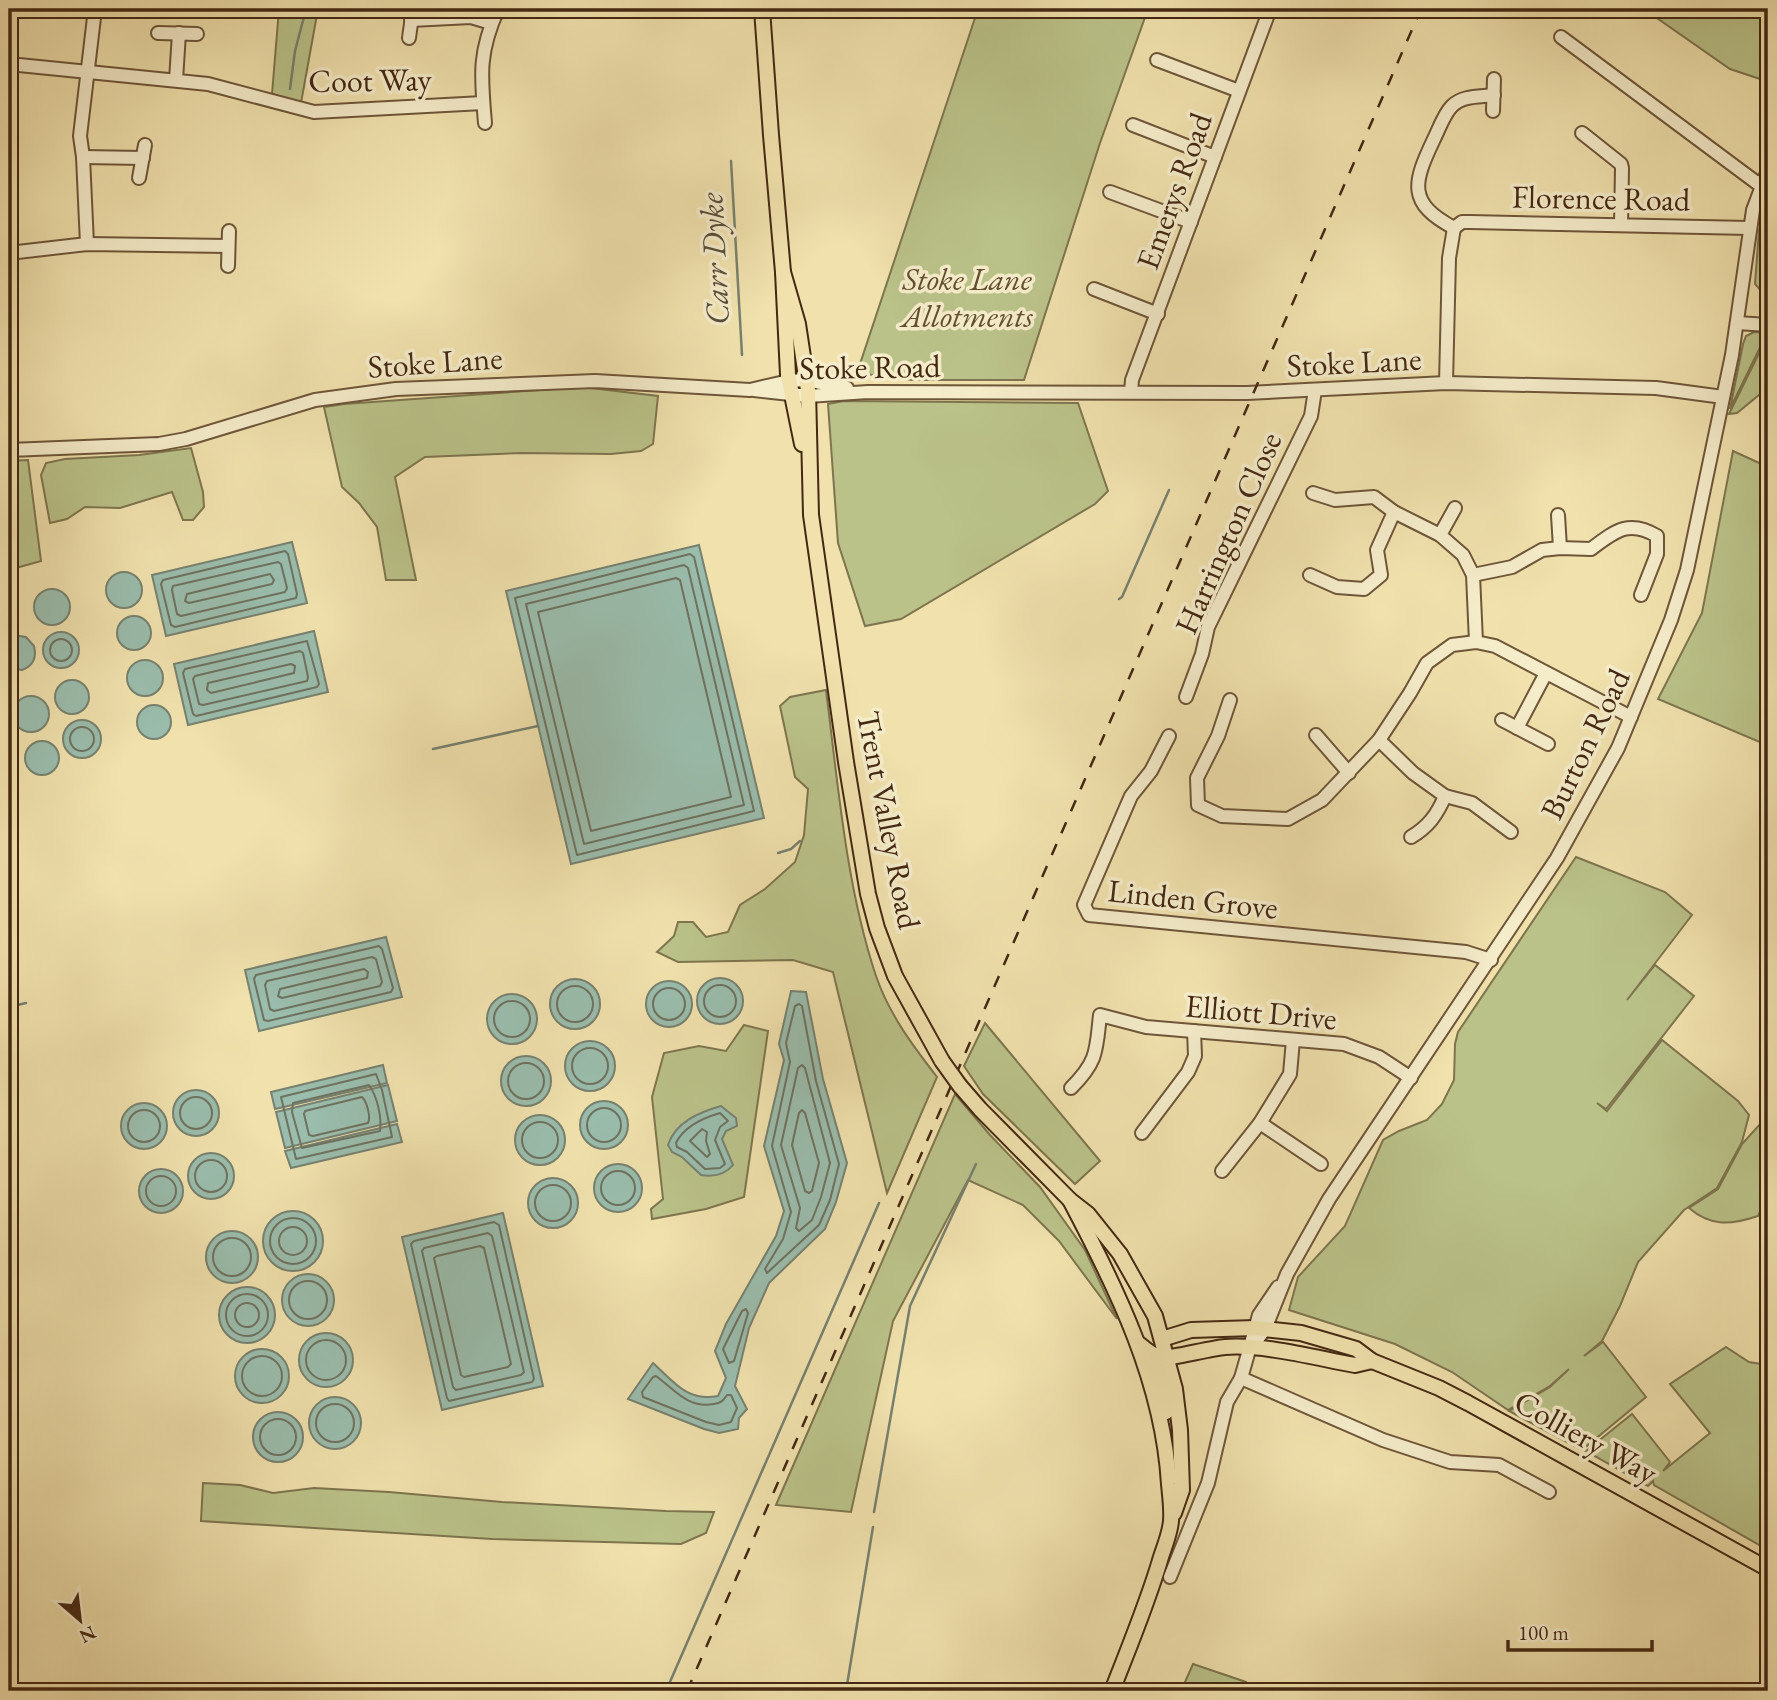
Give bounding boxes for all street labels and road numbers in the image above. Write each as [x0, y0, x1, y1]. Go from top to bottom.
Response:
street label: Coot Way [308, 58, 433, 102]
street label: Emerys Road [1126, 106, 1222, 275]
street label: Florence Road [1512, 175, 1691, 221]
street label: Stoke Lane [366, 336, 504, 388]
street label: Stoke Lane [1285, 337, 1423, 387]
street label: Stoke Road [799, 345, 942, 389]
street label: Harrington Close [1165, 425, 1291, 641]
street label: Burton Road [1531, 661, 1640, 826]
street label: Trent Valley Road [847, 707, 931, 933]
street label: Linden Grove [1106, 869, 1280, 929]
street label: Elliott Drive [1183, 984, 1339, 1040]
street label: Colliery Way [1507, 1380, 1666, 1494]

